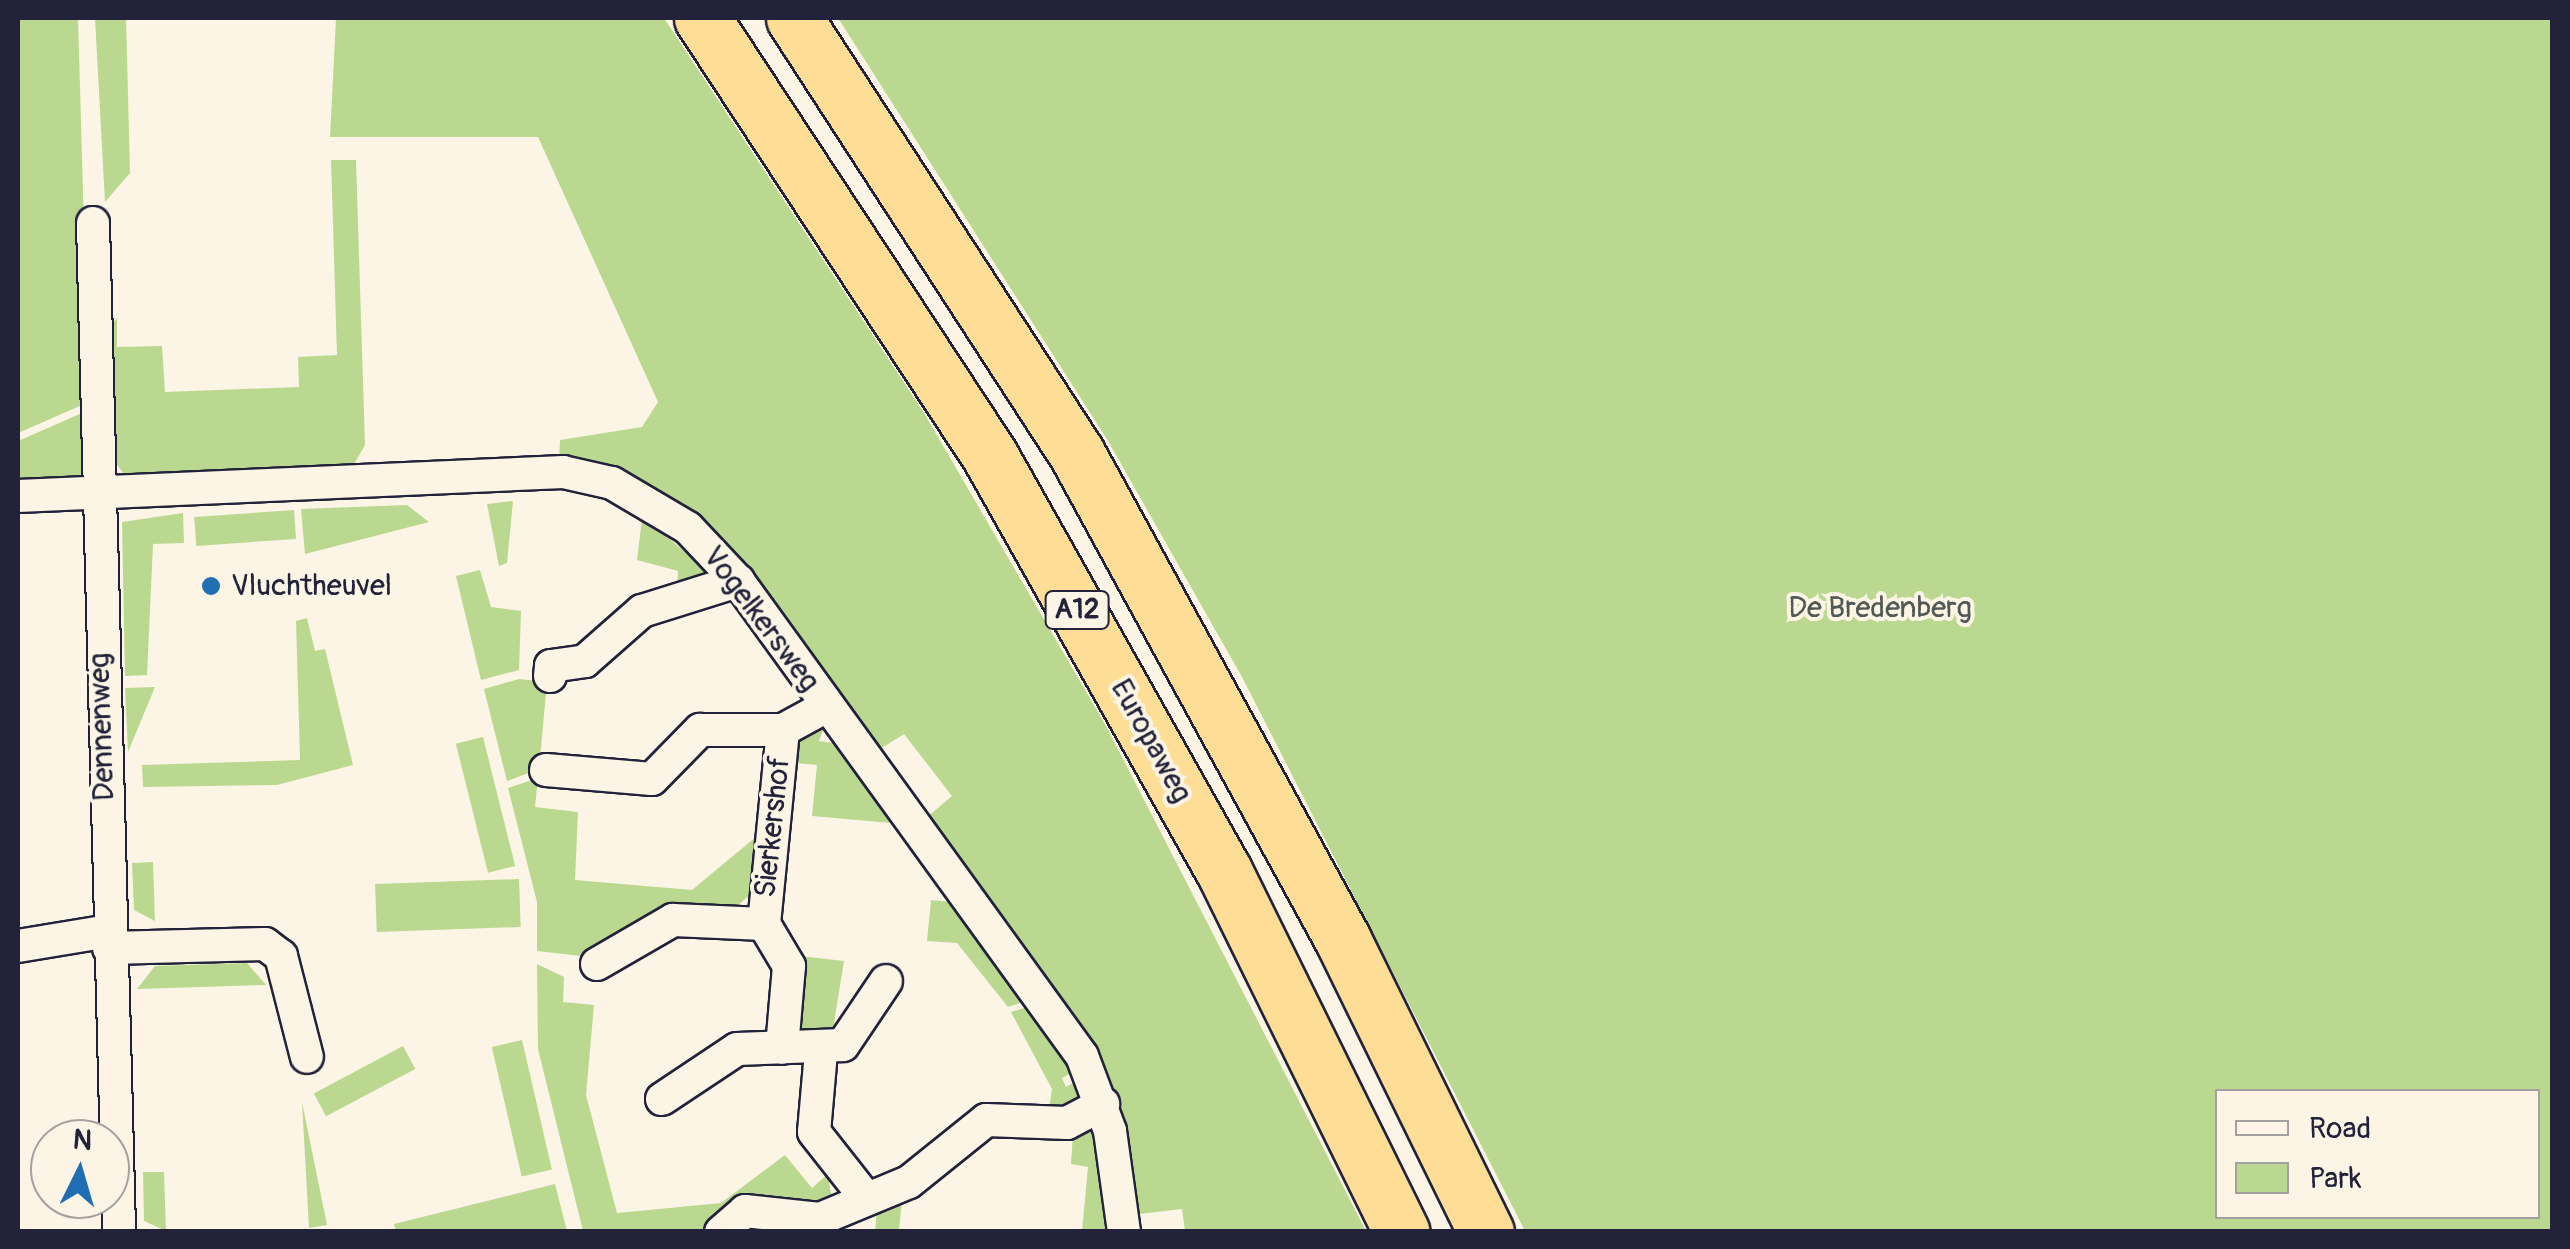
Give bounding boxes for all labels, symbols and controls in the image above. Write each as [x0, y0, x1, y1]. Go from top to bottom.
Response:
street label: Vogelkersweg [695, 539, 827, 699]
place label: Vluchtheuvel [231, 568, 392, 604]
marker: Vluchtheuvel [200, 575, 222, 597]
road number: A12 [1044, 587, 1110, 633]
park label: De Bredenberg [1788, 590, 1972, 626]
street label: Dennenweg [81, 652, 123, 802]
street label: Europaweg [1102, 673, 1200, 809]
street label: Sierkershof [748, 754, 798, 900]
legend [2215, 1089, 2540, 1219]
text: Road [2309, 1110, 2371, 1147]
north arrow [30, 1119, 130, 1219]
text: N [72, 1122, 93, 1159]
text: Park [2309, 1160, 2362, 1197]

